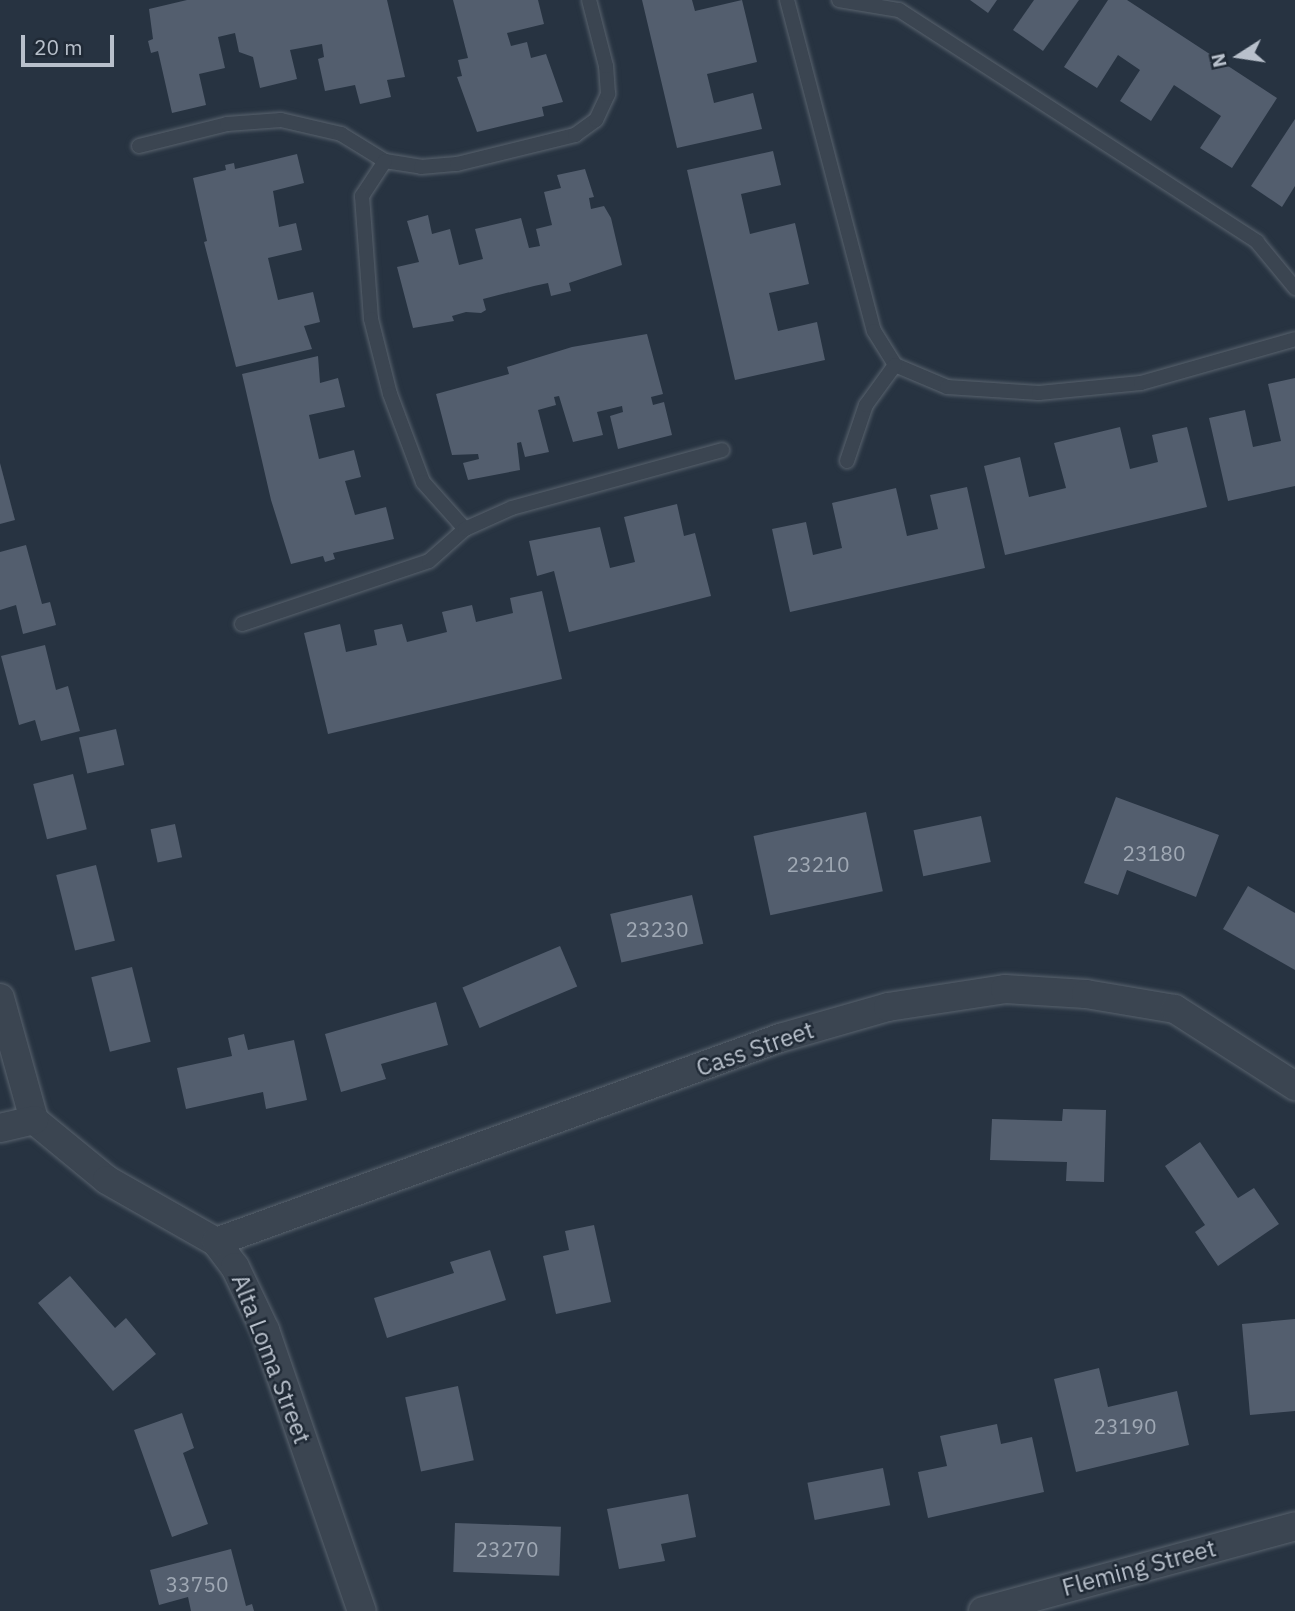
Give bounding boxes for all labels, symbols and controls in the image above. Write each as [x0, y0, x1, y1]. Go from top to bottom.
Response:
scale bar [24, 21, 117, 65]
north arrow [1204, 21, 1274, 91]
text: 20 m [34, 33, 83, 61]
text: N [1205, 51, 1232, 70]
house number: 23180 [1123, 840, 1185, 866]
house number: 23210 [787, 851, 849, 877]
house number: 23230 [626, 916, 688, 942]
street label: Cass Street [692, 1015, 818, 1083]
street label: Alta Loma Street [225, 1270, 317, 1448]
house number: 23190 [1094, 1413, 1156, 1439]
street label: Fleming Street [1059, 1534, 1219, 1602]
house number: 23270 [476, 1536, 538, 1562]
house number: 33750 [166, 1571, 228, 1597]

